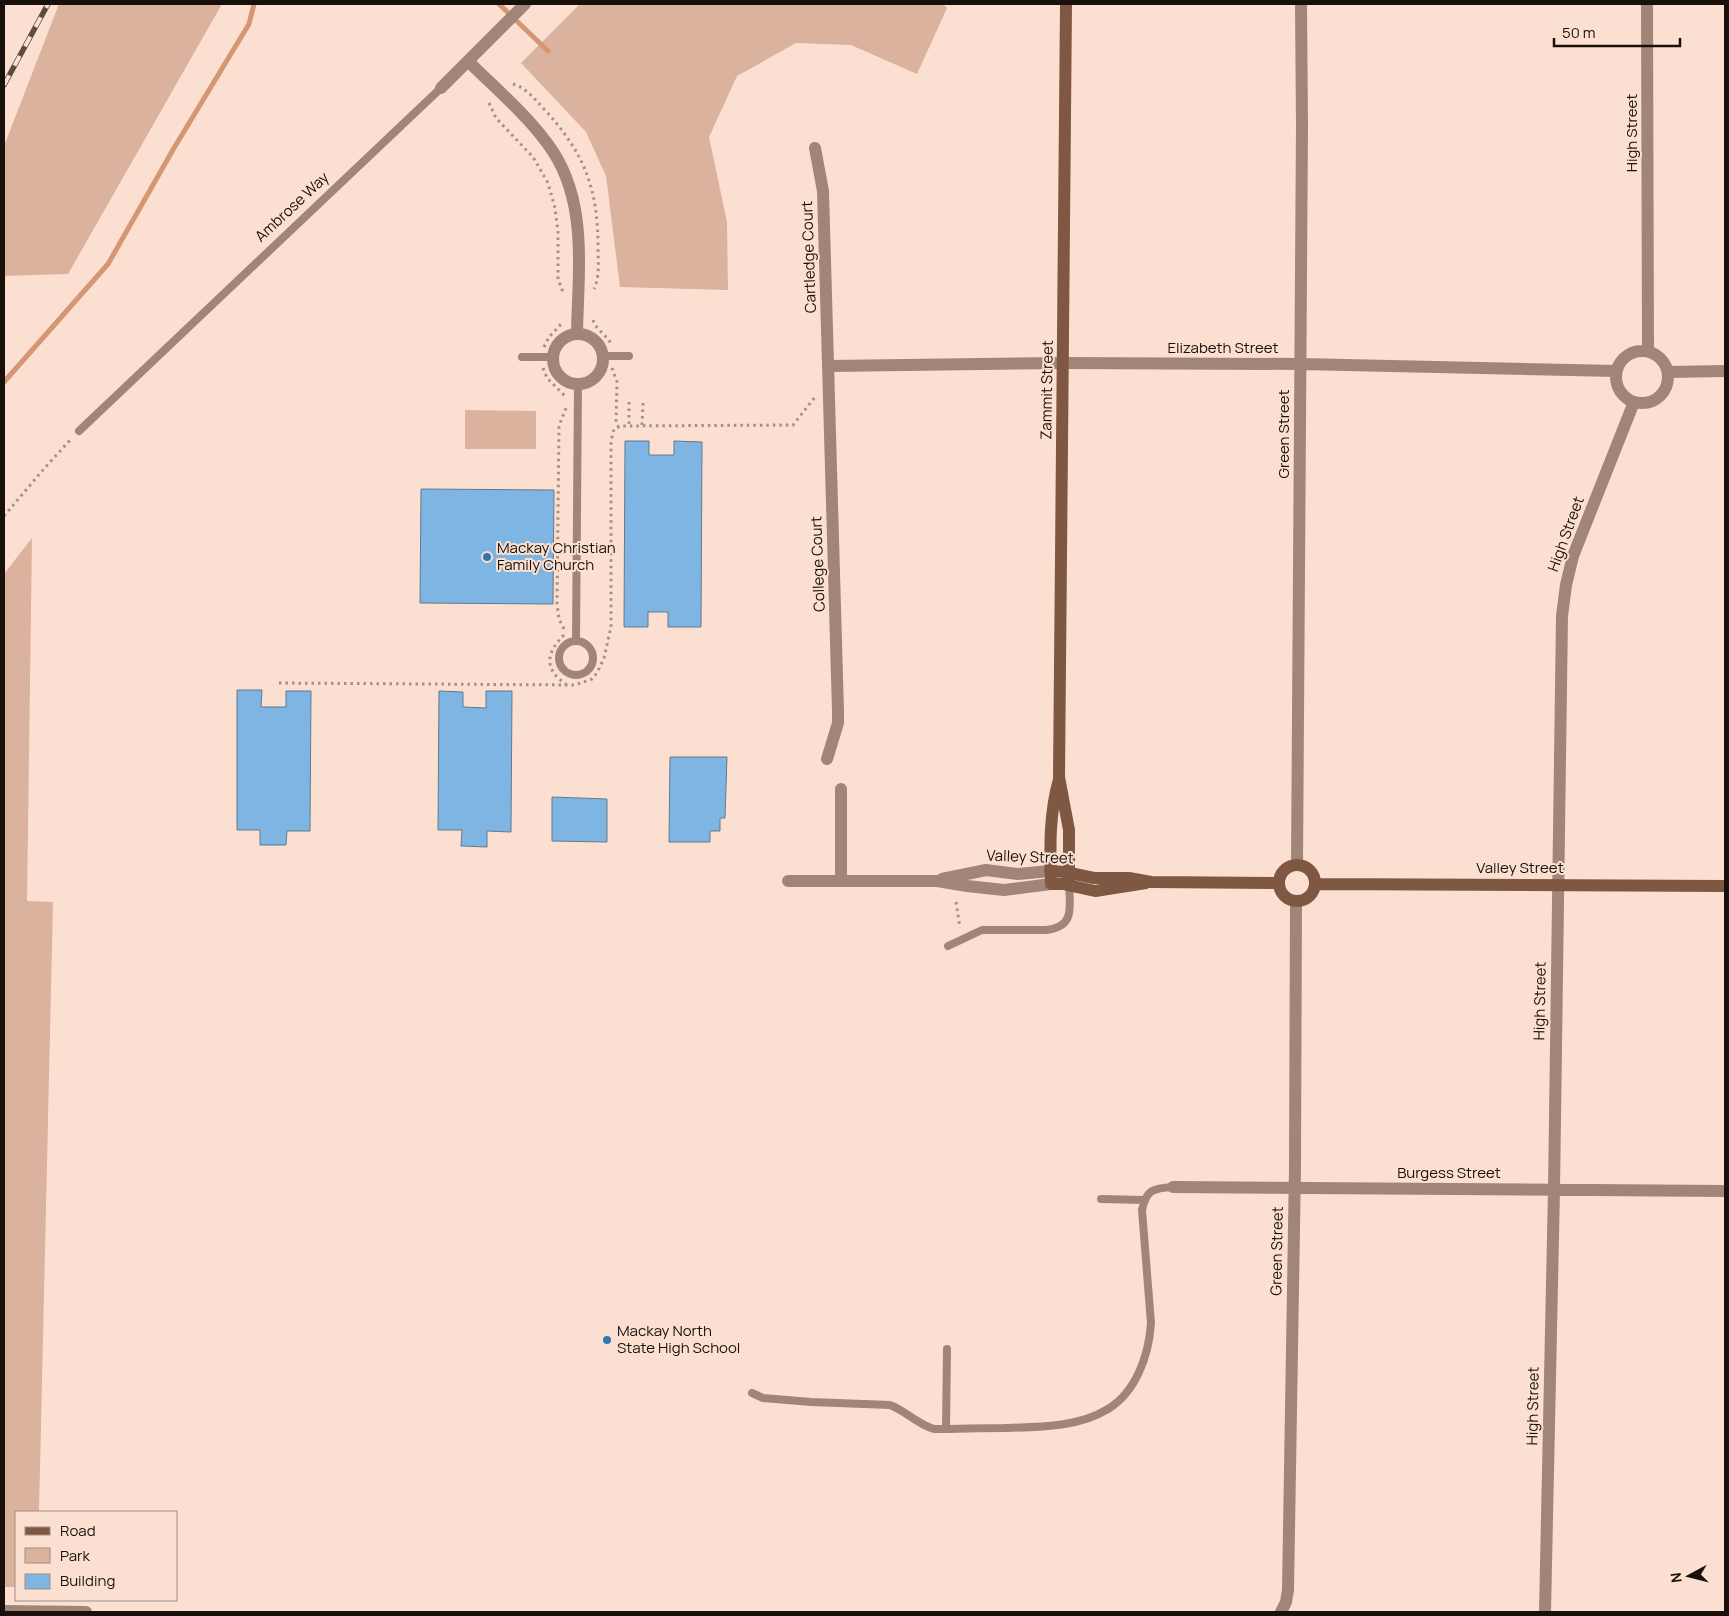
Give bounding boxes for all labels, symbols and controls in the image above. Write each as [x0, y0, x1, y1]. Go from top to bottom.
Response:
scale bar [1554, 15, 1680, 47]
text: 50 m [1562, 22, 1596, 43]
street label: High Street [1621, 94, 1642, 172]
street label: Ambrose Way [250, 167, 333, 246]
street label: Cartledge Court [796, 201, 821, 313]
street label: Elizabeth Street [1168, 337, 1279, 358]
street label: Zammit Street [1035, 340, 1058, 440]
street label: Green Street [1273, 389, 1294, 479]
street label: High Street [1542, 493, 1589, 574]
street label: College Court [805, 516, 830, 612]
place label: Mackay Christian Family Church [497, 537, 616, 575]
marker: Mackay Christian Family Church [481, 551, 493, 563]
street label: Valley Street [986, 844, 1074, 869]
street label: Valley Street [1476, 857, 1564, 878]
street label: High Street [1528, 962, 1551, 1040]
street label: Burgess Street [1397, 1162, 1501, 1183]
street label: Green Street [1265, 1206, 1288, 1296]
place label: Mackay North State High School [617, 1320, 740, 1358]
marker: Mackay North State High School [601, 1334, 613, 1346]
street label: High Street [1521, 1367, 1544, 1445]
legend [15, 1511, 178, 1601]
text: Road [60, 1520, 96, 1541]
text: Park [60, 1545, 90, 1566]
north arrow [1664, 1551, 1714, 1601]
text: Building [60, 1570, 115, 1591]
text: N [1666, 1571, 1686, 1584]

